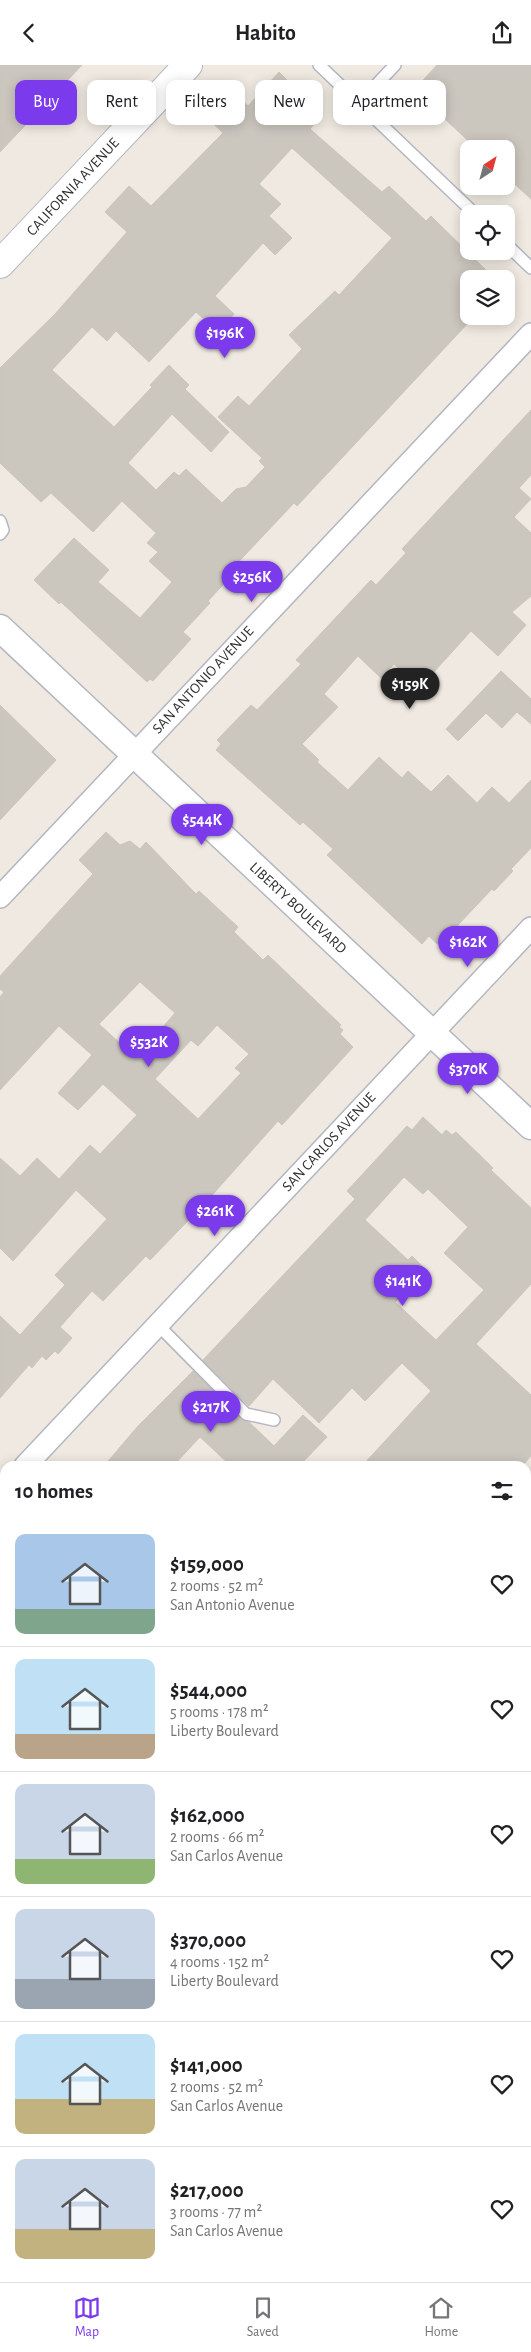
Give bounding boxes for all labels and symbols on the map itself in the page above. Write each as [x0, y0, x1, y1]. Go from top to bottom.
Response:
street label: CALIFORNIA AVENUE [24, 135, 122, 239]
north arrow [460, 140, 515, 195]
pin: $196K [190, 317, 260, 359]
pin: $256K [217, 561, 287, 603]
street label: SAN ANTONIO AVENUE [150, 624, 256, 736]
pin: $159K [375, 667, 445, 710]
pin: $544K [167, 803, 237, 846]
street label: LIBERTY BOULEVARD [247, 859, 350, 957]
pin: $162K [433, 925, 503, 968]
pin: $532K [114, 1025, 184, 1068]
pin: $370K [433, 1053, 503, 1095]
street label: SAN CARLOS AVENUE [280, 1090, 378, 1194]
pin: $261K [180, 1195, 250, 1237]
pin: $141K [368, 1265, 438, 1307]
pin: $217K [176, 1391, 246, 1433]

